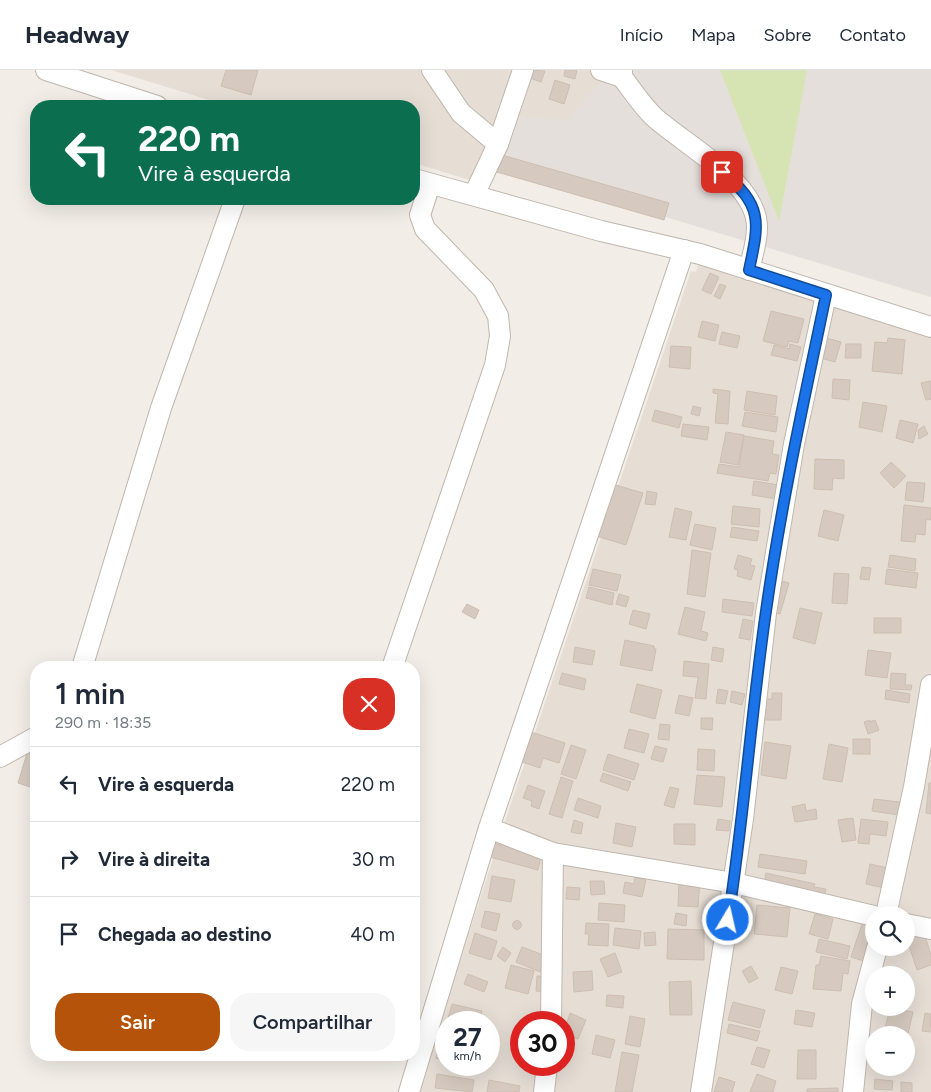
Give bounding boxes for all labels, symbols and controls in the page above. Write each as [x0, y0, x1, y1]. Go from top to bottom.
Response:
text: Headway [25, 20, 129, 49]
text: Início [620, 24, 663, 46]
text: Mapa [691, 24, 735, 46]
text: Sobre [763, 24, 811, 46]
text: Contato [839, 24, 906, 46]
text: 220 m [138, 118, 240, 160]
icon: left [55, 120, 120, 185]
pin [701, 151, 743, 193]
icon: arrive [708, 158, 736, 186]
text: Vire à esquerda [138, 160, 291, 187]
text: 1 min [55, 675, 125, 712]
button: close [343, 678, 395, 730]
text: 290 m · 18:35 [55, 713, 151, 732]
icon: left [55, 770, 83, 798]
text: Vire à esquerda [98, 773, 234, 796]
text: 220 m [341, 773, 395, 796]
icon: right [55, 845, 83, 873]
text: Vire à direita [98, 848, 210, 871]
text: 30 m [352, 848, 395, 871]
position arrow [701, 893, 753, 945]
map controls [865, 906, 915, 1076]
button: search [865, 906, 915, 956]
icon: arrive [55, 920, 83, 948]
text: Chegada ao destino [98, 923, 271, 946]
text: 40 m [350, 923, 395, 946]
button: + [865, 966, 915, 1016]
button: Sair [55, 993, 220, 1051]
button: Compartilhar [230, 993, 395, 1051]
speed limit sign: 30 [510, 1011, 575, 1076]
text: 27 [453, 1022, 482, 1052]
button: − [865, 1026, 915, 1076]
text: km/h [454, 1049, 481, 1063]

